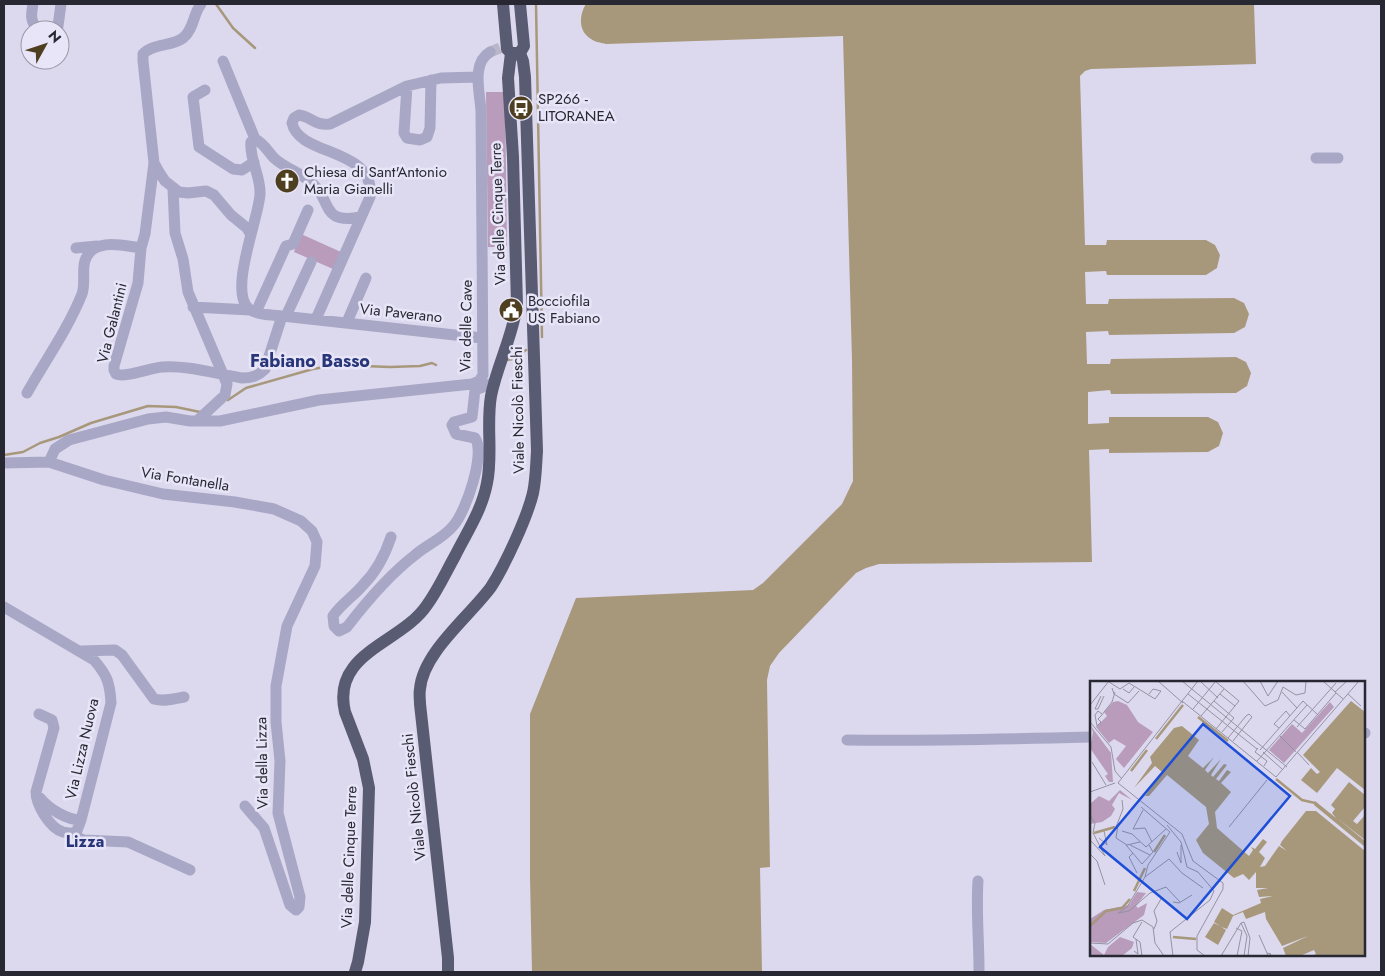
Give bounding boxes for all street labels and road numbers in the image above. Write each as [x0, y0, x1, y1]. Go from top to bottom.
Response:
street label: Via delle Cinque Terre [485, 142, 511, 286]
street label: Via delle Cave [454, 279, 478, 372]
street label: Via Galantini [91, 280, 133, 366]
street label: Via Paverano [359, 298, 443, 328]
street label: Viale Nicolò Fieschi [506, 346, 530, 474]
street label: Via Fontanella [139, 461, 231, 497]
street label: Via Lizza Nuova [60, 696, 104, 802]
street label: Via della Lizza [250, 717, 274, 809]
street label: Viale Nicolò Fieschi [396, 732, 432, 862]
street label: Via delle Cinque Terre [336, 785, 362, 929]

